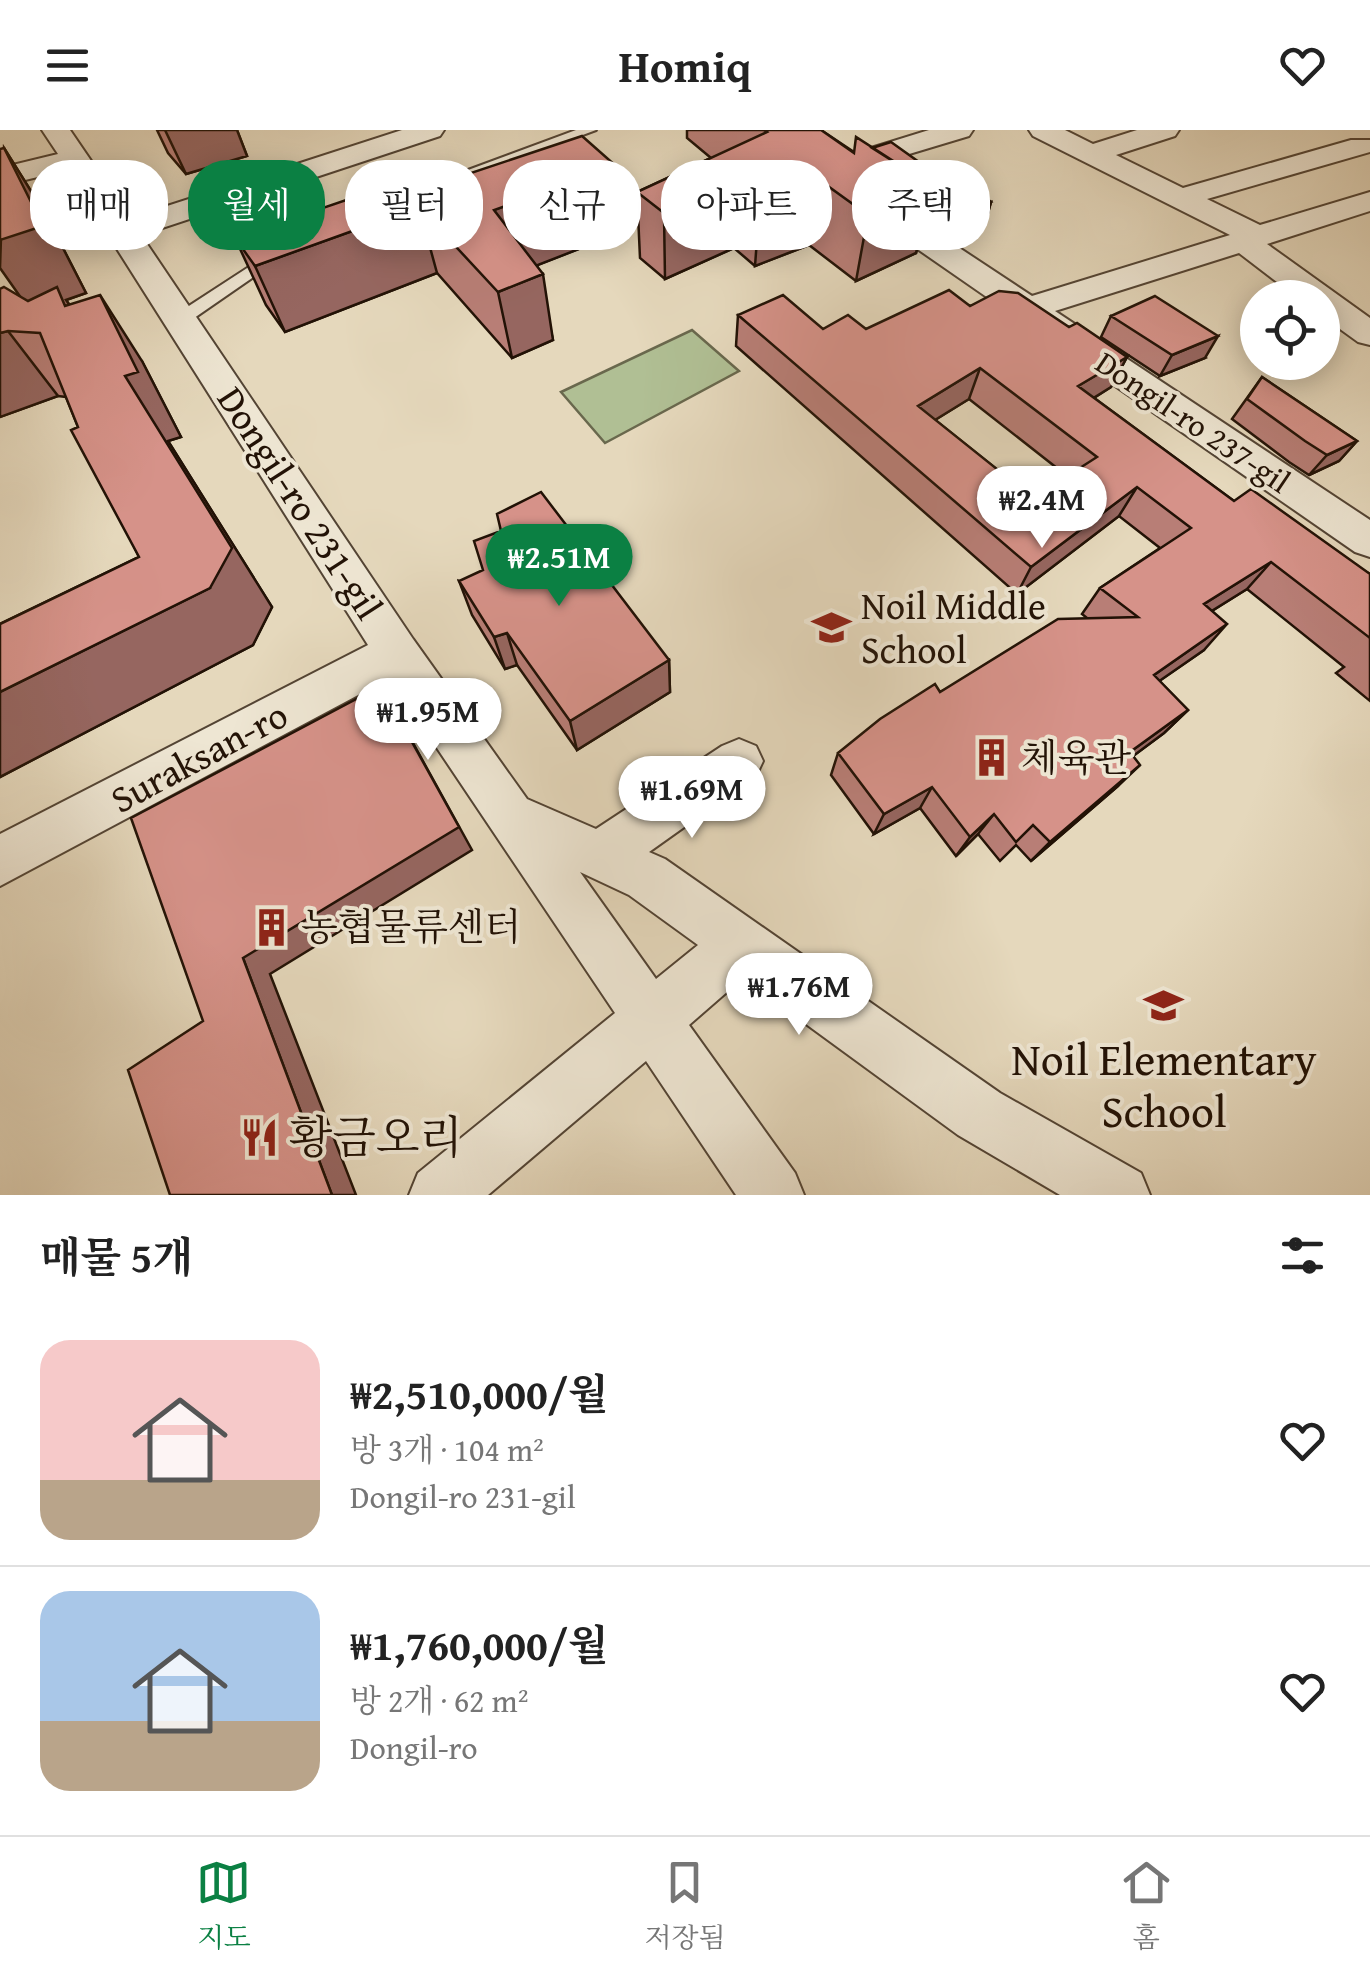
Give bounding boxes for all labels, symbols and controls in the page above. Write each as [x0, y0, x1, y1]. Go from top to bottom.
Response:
text: Homiq [619, 33, 751, 98]
icon: menu [40, 38, 95, 93]
icon: heart [1275, 38, 1330, 93]
chip: 매매 [30, 160, 168, 250]
chip: 월세 [188, 160, 325, 250]
chip: 필터 [345, 160, 483, 250]
chip: 신규 [503, 160, 641, 250]
chip: 아파트 [661, 160, 832, 250]
chip: 주택 [852, 160, 990, 250]
map controls [1240, 280, 1340, 380]
button: locate [1240, 280, 1340, 380]
street label: Dongil-ro 237-gil [1087, 339, 1300, 504]
street label: Dongil-ro 231-gil [204, 375, 397, 630]
pin: ₩2.4M [972, 466, 1112, 551]
text: ₩2.4M [999, 475, 1085, 522]
pin: ₩2.51M [478, 524, 640, 609]
text: ₩2.51M [508, 533, 610, 580]
place label: Noil Middle School [861, 577, 1046, 677]
school or university icon: Noil Middle School [810, 607, 852, 649]
pin: ₩1.95M [347, 678, 509, 763]
street label: Suraksan-ro [100, 686, 297, 826]
text: ₩1.95M [377, 687, 479, 734]
place label: 체육관 [1021, 729, 1131, 785]
building icon: 체육관 [970, 737, 1012, 779]
pin: ₩1.69M [611, 756, 773, 841]
text: ₩1.69M [641, 765, 743, 812]
place label: 농협물류센터 [301, 898, 521, 954]
building icon: 농협물류센터 [250, 906, 292, 948]
pin: ₩1.76M [718, 953, 880, 1038]
text: ₩1.76M [748, 962, 850, 1009]
school or university icon: Noil Elementary School [1143, 985, 1185, 1027]
place label: Noil Elementary School [1011, 1026, 1317, 1143]
place label: 황금오리 [289, 1104, 463, 1169]
restaurant icon: 황금오리 [238, 1116, 280, 1158]
text: 매물 5개 [40, 1226, 193, 1287]
icon: filters [1275, 1228, 1330, 1283]
text: ₩2,510,000/월 [350, 1363, 609, 1424]
icon: home [120, 1380, 240, 1500]
icon: heart [1275, 1413, 1330, 1468]
text: 방 3개 · 104 m² [350, 1426, 544, 1473]
text: Dongil-ro 231-gil [350, 1473, 576, 1520]
text: ₩1,760,000/월 [350, 1614, 609, 1675]
icon: home [120, 1631, 240, 1751]
icon: heart [1275, 1664, 1330, 1719]
text: 방 2개 · 62 m² [350, 1677, 528, 1724]
text: Dongil-ro [350, 1724, 478, 1771]
tab: 지도 [196, 1855, 251, 1957]
tab: 저장됨 [644, 1855, 726, 1957]
tab: 홈 [1119, 1855, 1174, 1957]

